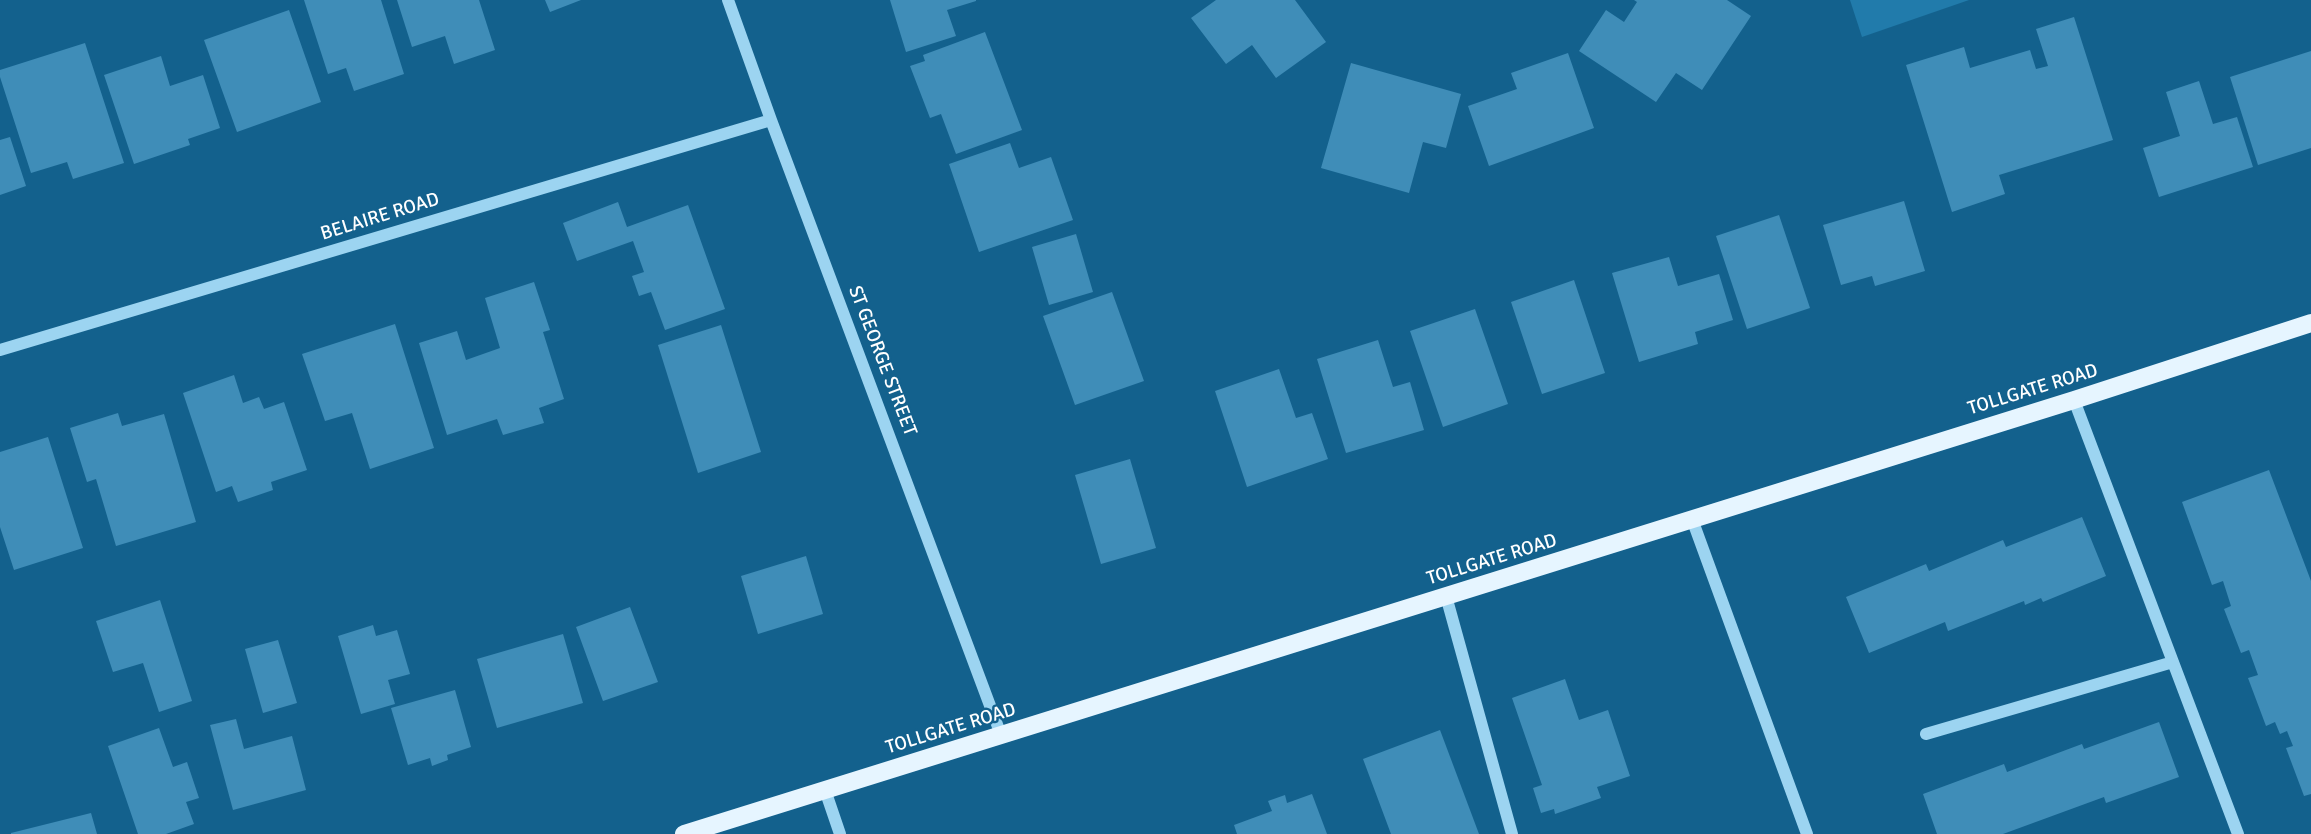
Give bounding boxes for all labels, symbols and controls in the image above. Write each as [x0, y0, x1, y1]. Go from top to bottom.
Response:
street label: BELAIRE ROAD [318, 188, 442, 246]
street label: ST GEORGE STREET [843, 283, 921, 439]
street label: TOLLGATE ROAD [1965, 359, 2101, 421]
street label: TOLLGATE ROAD [1424, 529, 1560, 591]
street label: TOLLGATE ROAD [883, 698, 1019, 760]

